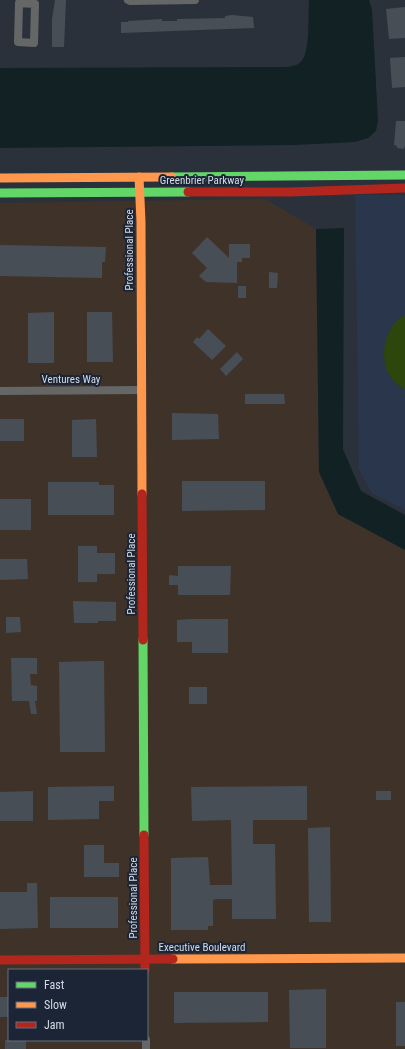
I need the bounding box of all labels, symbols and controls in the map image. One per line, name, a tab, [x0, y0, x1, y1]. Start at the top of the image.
street label: Greenbrier Parkway	[160, 174, 245, 187]
street label: Professional Place	[123, 209, 136, 291]
street label: Ventures Way	[42, 373, 101, 386]
street label: Professional Place	[125, 533, 138, 615]
street label: Professional Place	[127, 857, 140, 939]
street label: Executive Boulevard	[159, 941, 245, 954]
legend	[8, 969, 148, 1041]
text: Fast	[44, 978, 65, 992]
text: Slow	[44, 998, 67, 1012]
text: Jam	[44, 1018, 65, 1032]

